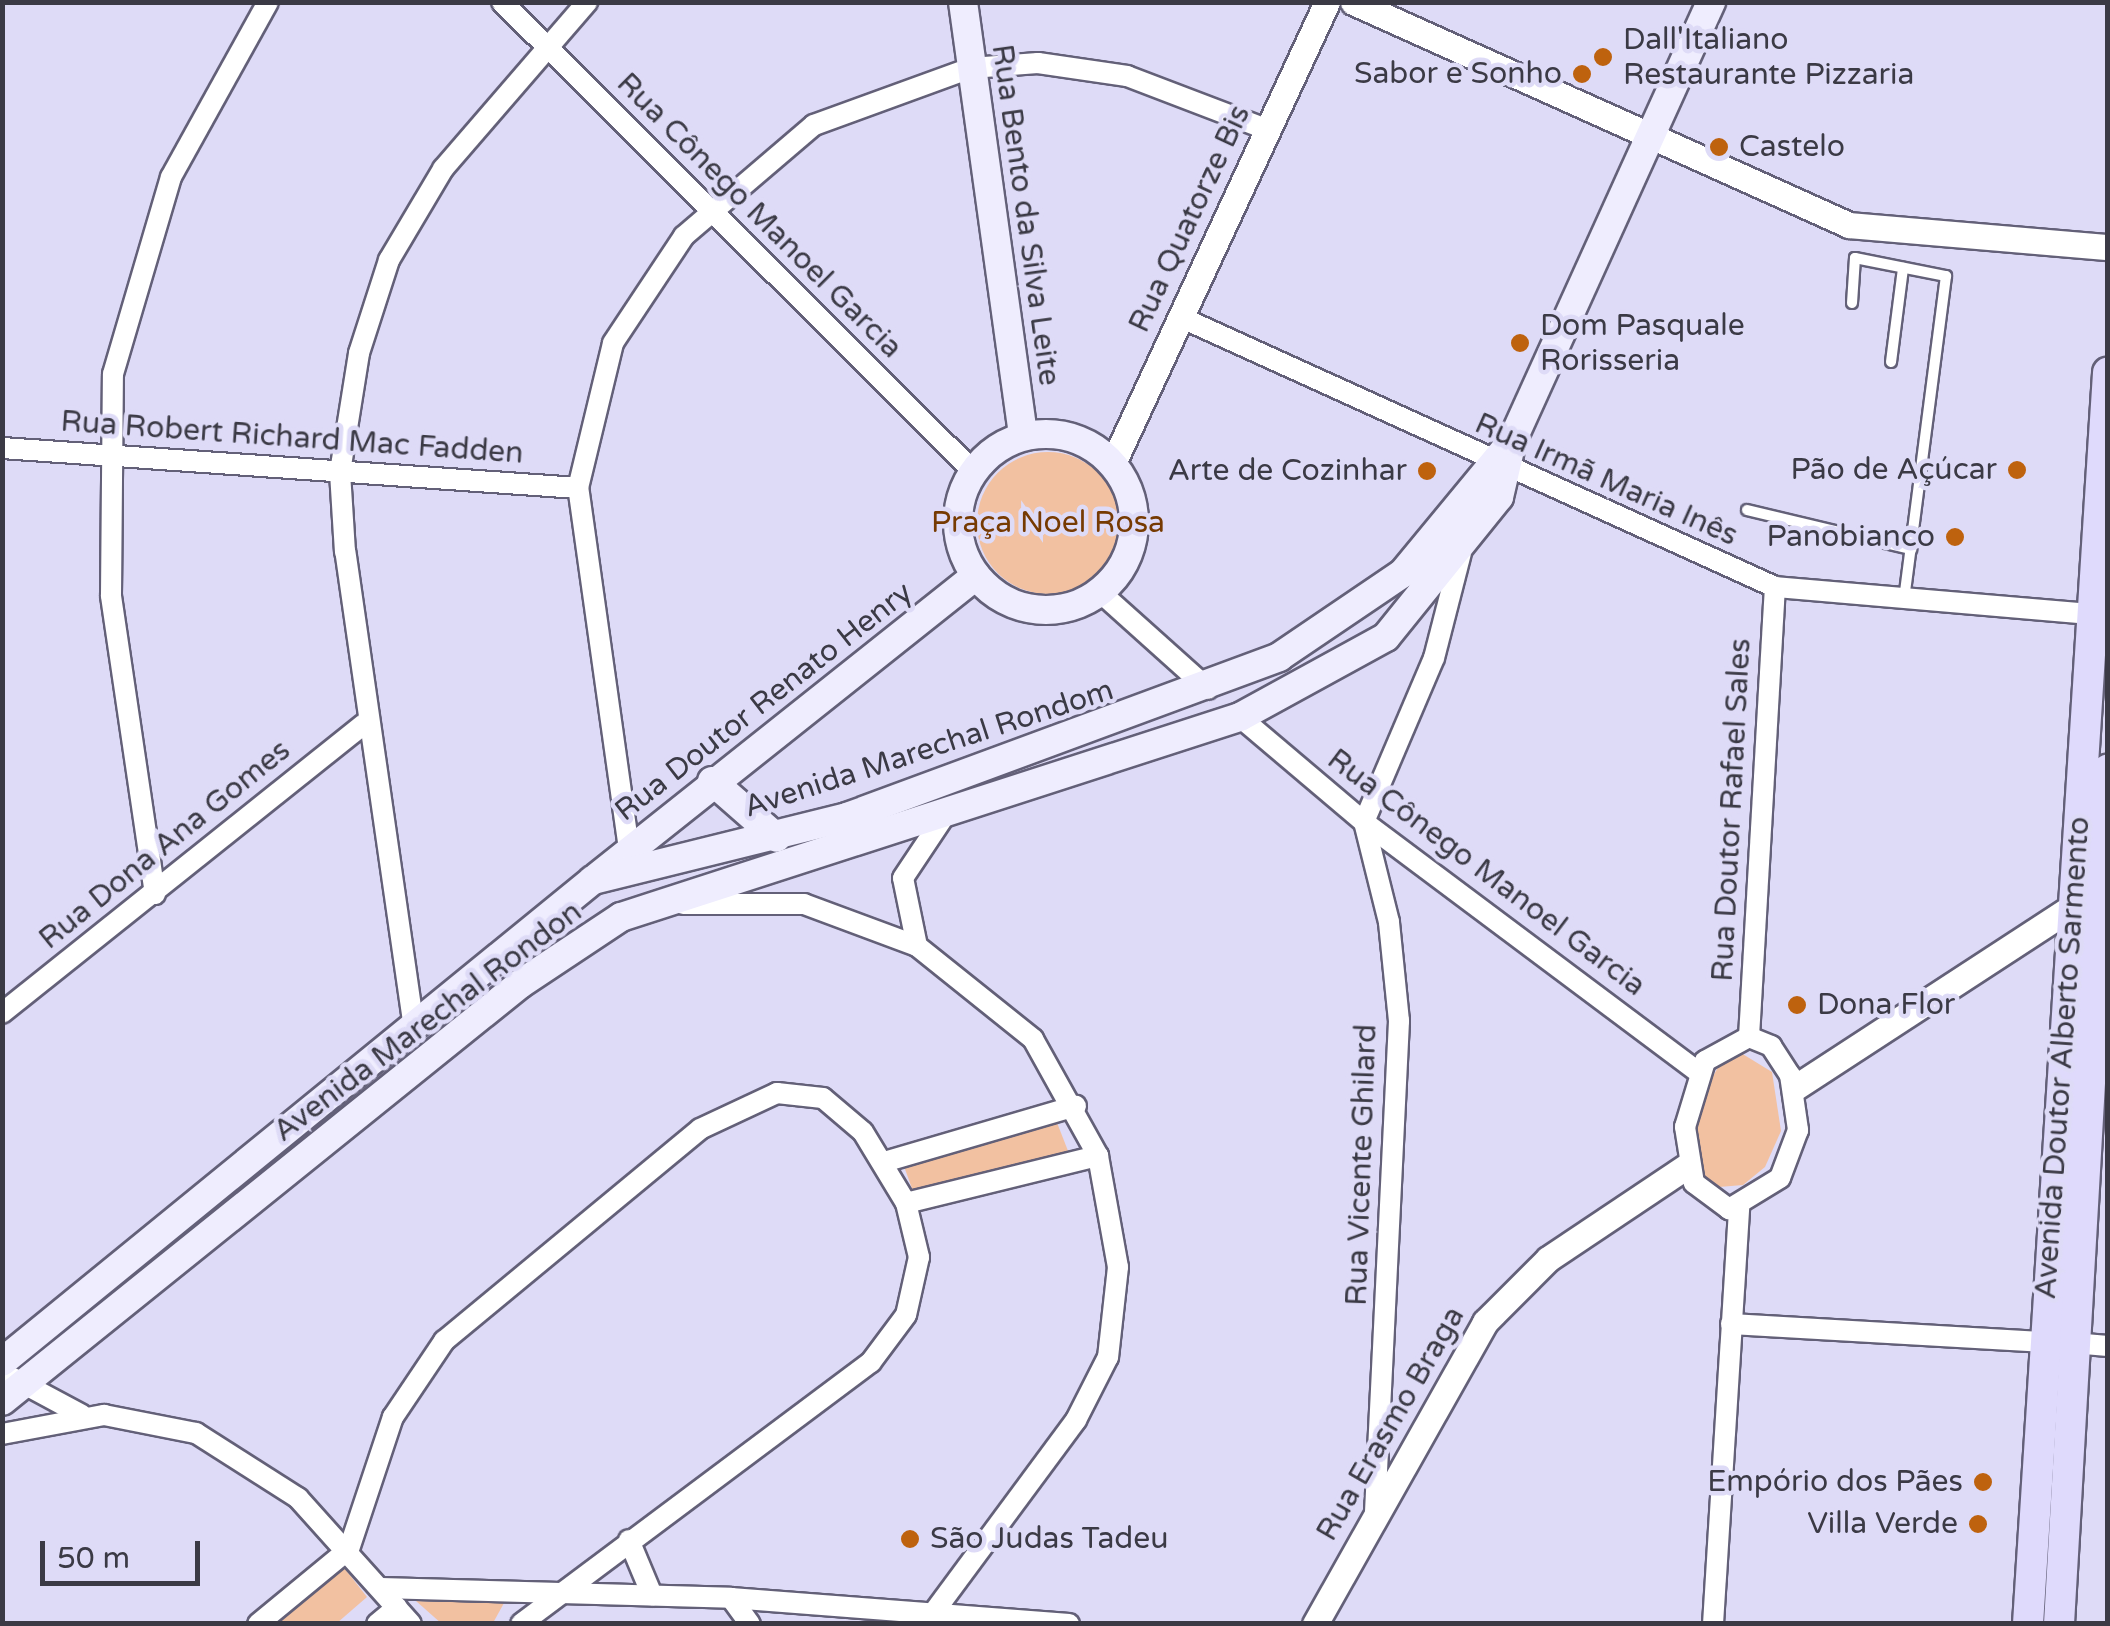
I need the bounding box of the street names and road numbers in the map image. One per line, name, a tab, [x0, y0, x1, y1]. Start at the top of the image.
street label: Rua Bento da Silva Leite	[983, 42, 1067, 388]
street label: Rua Cônego Manoel Garcia	[609, 66, 909, 366]
street label: Rua Quatorze Bis	[1122, 100, 1258, 338]
street label: Rua Robert Richard Mac Fadden	[59, 404, 525, 472]
street label: Rua Irmã Maria Inês	[1469, 406, 1743, 554]
street label: Rua Doutor Renato Henry	[608, 575, 920, 829]
street label: Rua Doutor Rafael Sales	[1705, 637, 1759, 983]
street label: Avenida Marechal Rondom	[740, 672, 1118, 826]
street label: Rua Dona Ana Gomes	[32, 733, 298, 957]
street label: Rua Cônego Manoel Garcia	[1320, 742, 1652, 1004]
street label: Avenida Doutor Alberto Sarmento	[2028, 816, 2098, 1300]
street label: Avenida Marechal Rondon	[267, 894, 589, 1150]
street label: Rua Vicente Ghilard	[1339, 1024, 1385, 1306]
street label: Rua Erasmo Braga	[1309, 1301, 1473, 1547]

